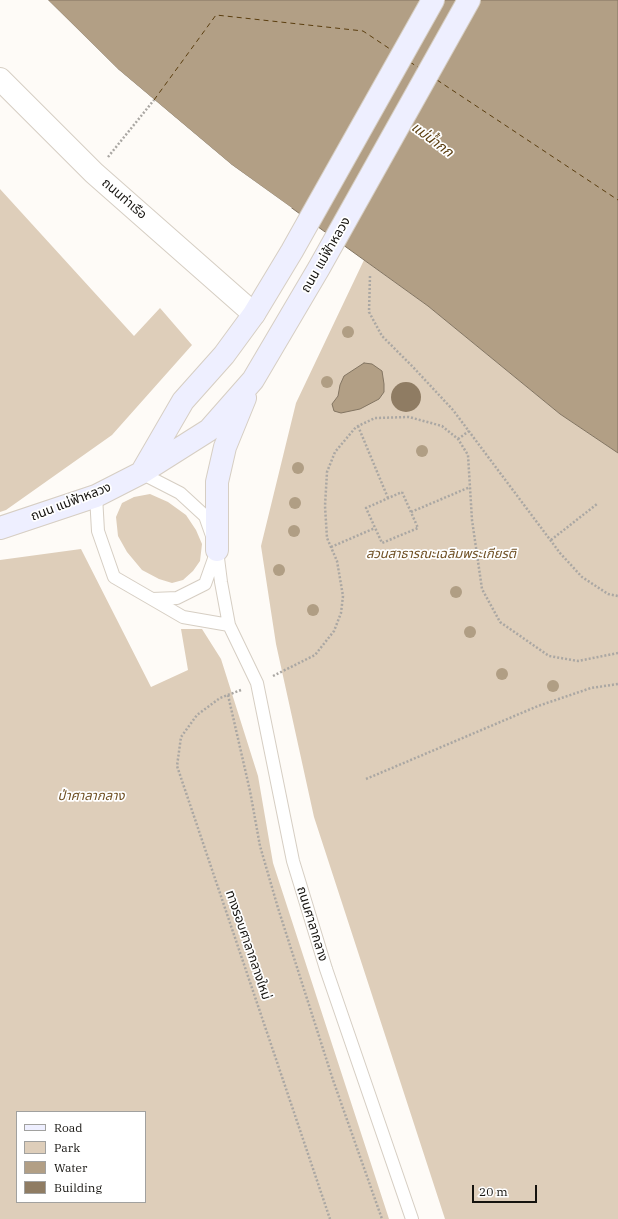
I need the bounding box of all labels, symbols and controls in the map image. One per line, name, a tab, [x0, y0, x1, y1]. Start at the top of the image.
water label: แม่น้ำกก	[408, 119, 456, 161]
street label: ถนนท่าเรือ	[98, 175, 150, 223]
street label: ถนน แม่ฟ้าหลวง	[298, 214, 354, 296]
street label: ถนน แม่ฟ้าหลวง	[29, 480, 113, 524]
park label: สวนสาธารณะเฉลิมพระเกียรติ	[366, 546, 516, 562]
park label: ป่าศาลากลาง	[58, 788, 124, 804]
street label: ถนนศาลากลาง	[293, 885, 331, 963]
street label: ทางรอบศาลากลางใหม่	[222, 888, 274, 1002]
legend	[16, 1111, 146, 1203]
text: Road	[54, 1120, 83, 1135]
text: Park	[54, 1140, 80, 1155]
text: Water	[54, 1160, 87, 1175]
scale bar	[474, 1177, 539, 1203]
text: Building	[54, 1180, 102, 1195]
text: 20 m	[479, 1184, 508, 1199]

